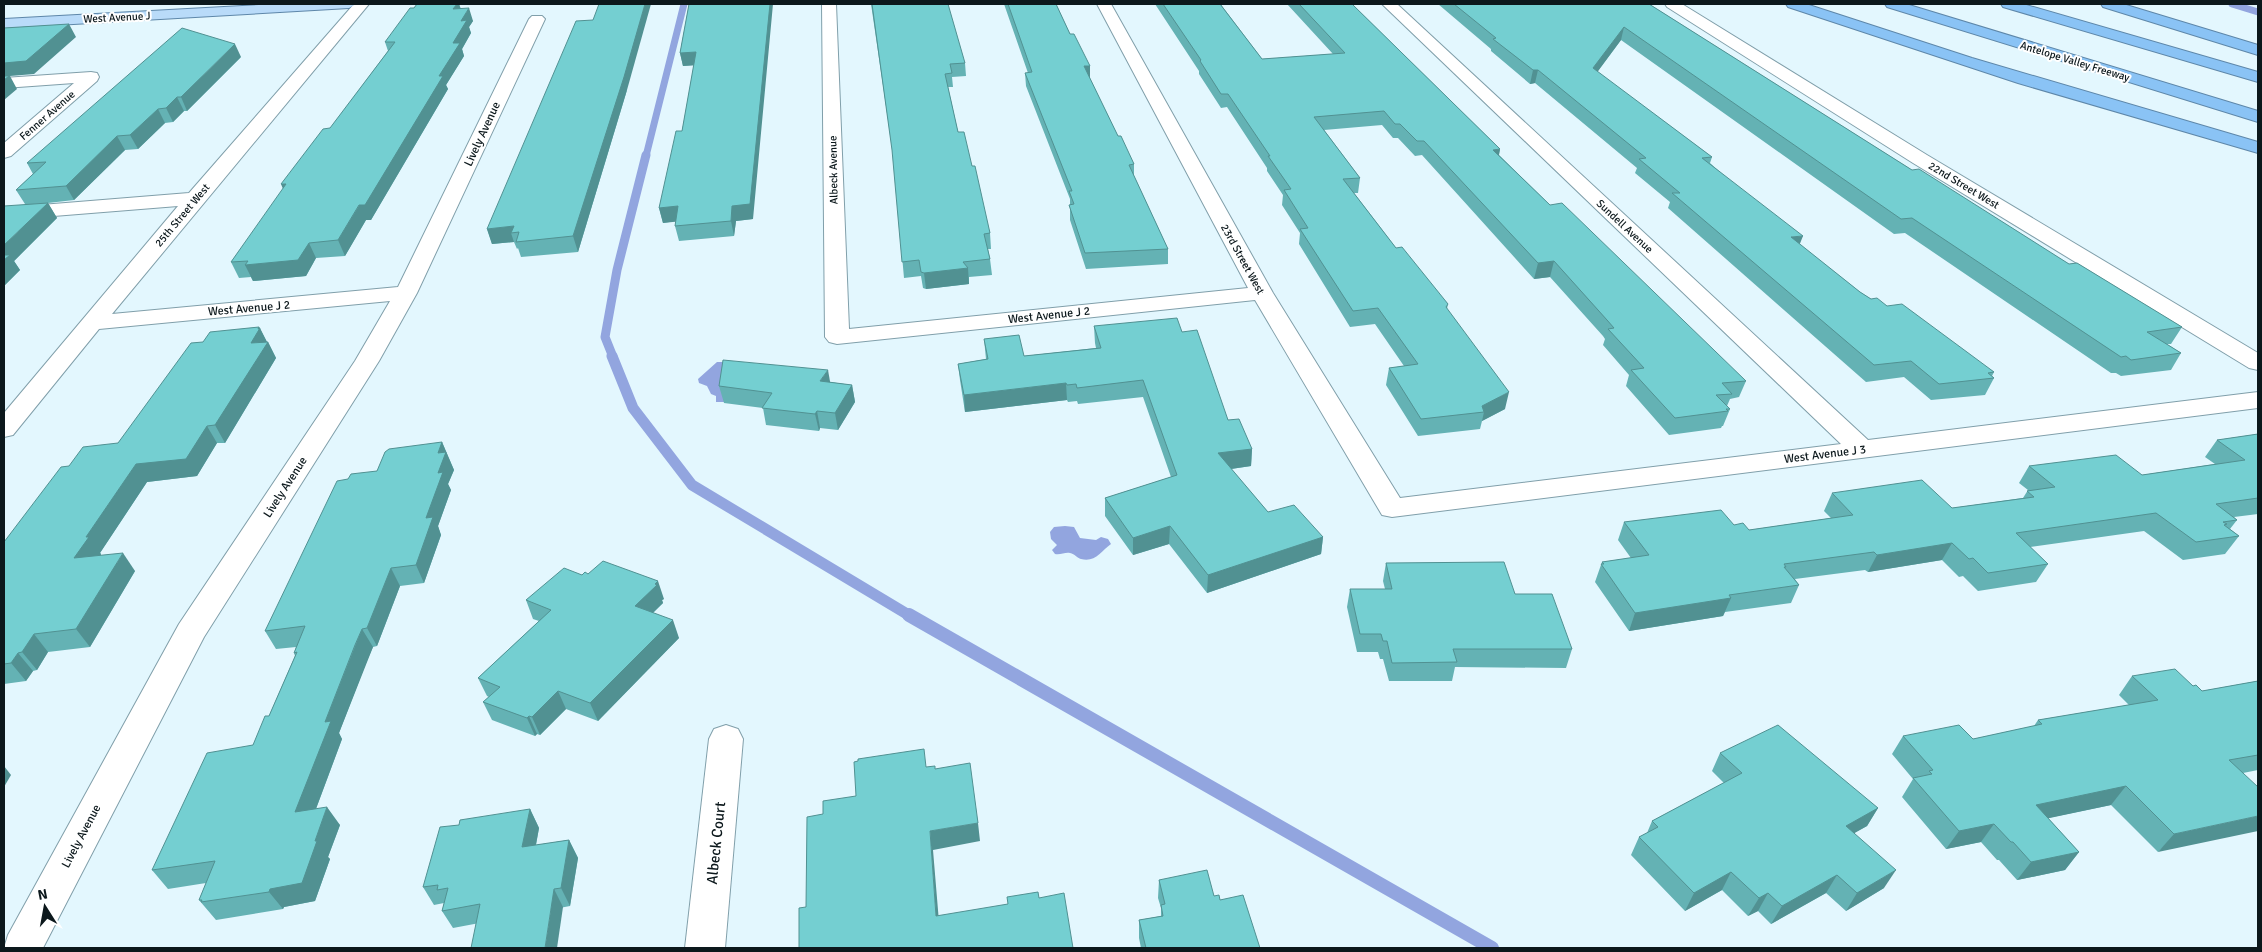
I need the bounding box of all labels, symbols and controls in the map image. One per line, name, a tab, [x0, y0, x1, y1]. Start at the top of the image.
street label: West Avenue J	[83, 9, 151, 26]
street label: Antelope Valley Freeway	[2019, 39, 2132, 85]
street label: Fenner Avenue	[17, 88, 78, 143]
street label: Lively Avenue	[461, 99, 504, 169]
street label: Albeck Avenue	[826, 136, 841, 204]
street label: 22nd Street West	[1926, 159, 2002, 212]
street label: 25th Street West	[152, 181, 213, 249]
street label: Sundell Avenue	[1594, 197, 1656, 256]
street label: 23rd Street West	[1218, 222, 1267, 297]
street label: West Avenue J 2	[207, 297, 291, 320]
street label: West Avenue J 2	[1007, 304, 1091, 327]
street label: West Avenue J 3	[1783, 442, 1867, 467]
street label: Lively Avenue	[260, 454, 311, 521]
street label: Albeck Court	[703, 801, 729, 885]
street label: Lively Avenue	[58, 802, 104, 871]
north arrow	[20, 882, 70, 932]
text: N	[36, 885, 49, 904]

